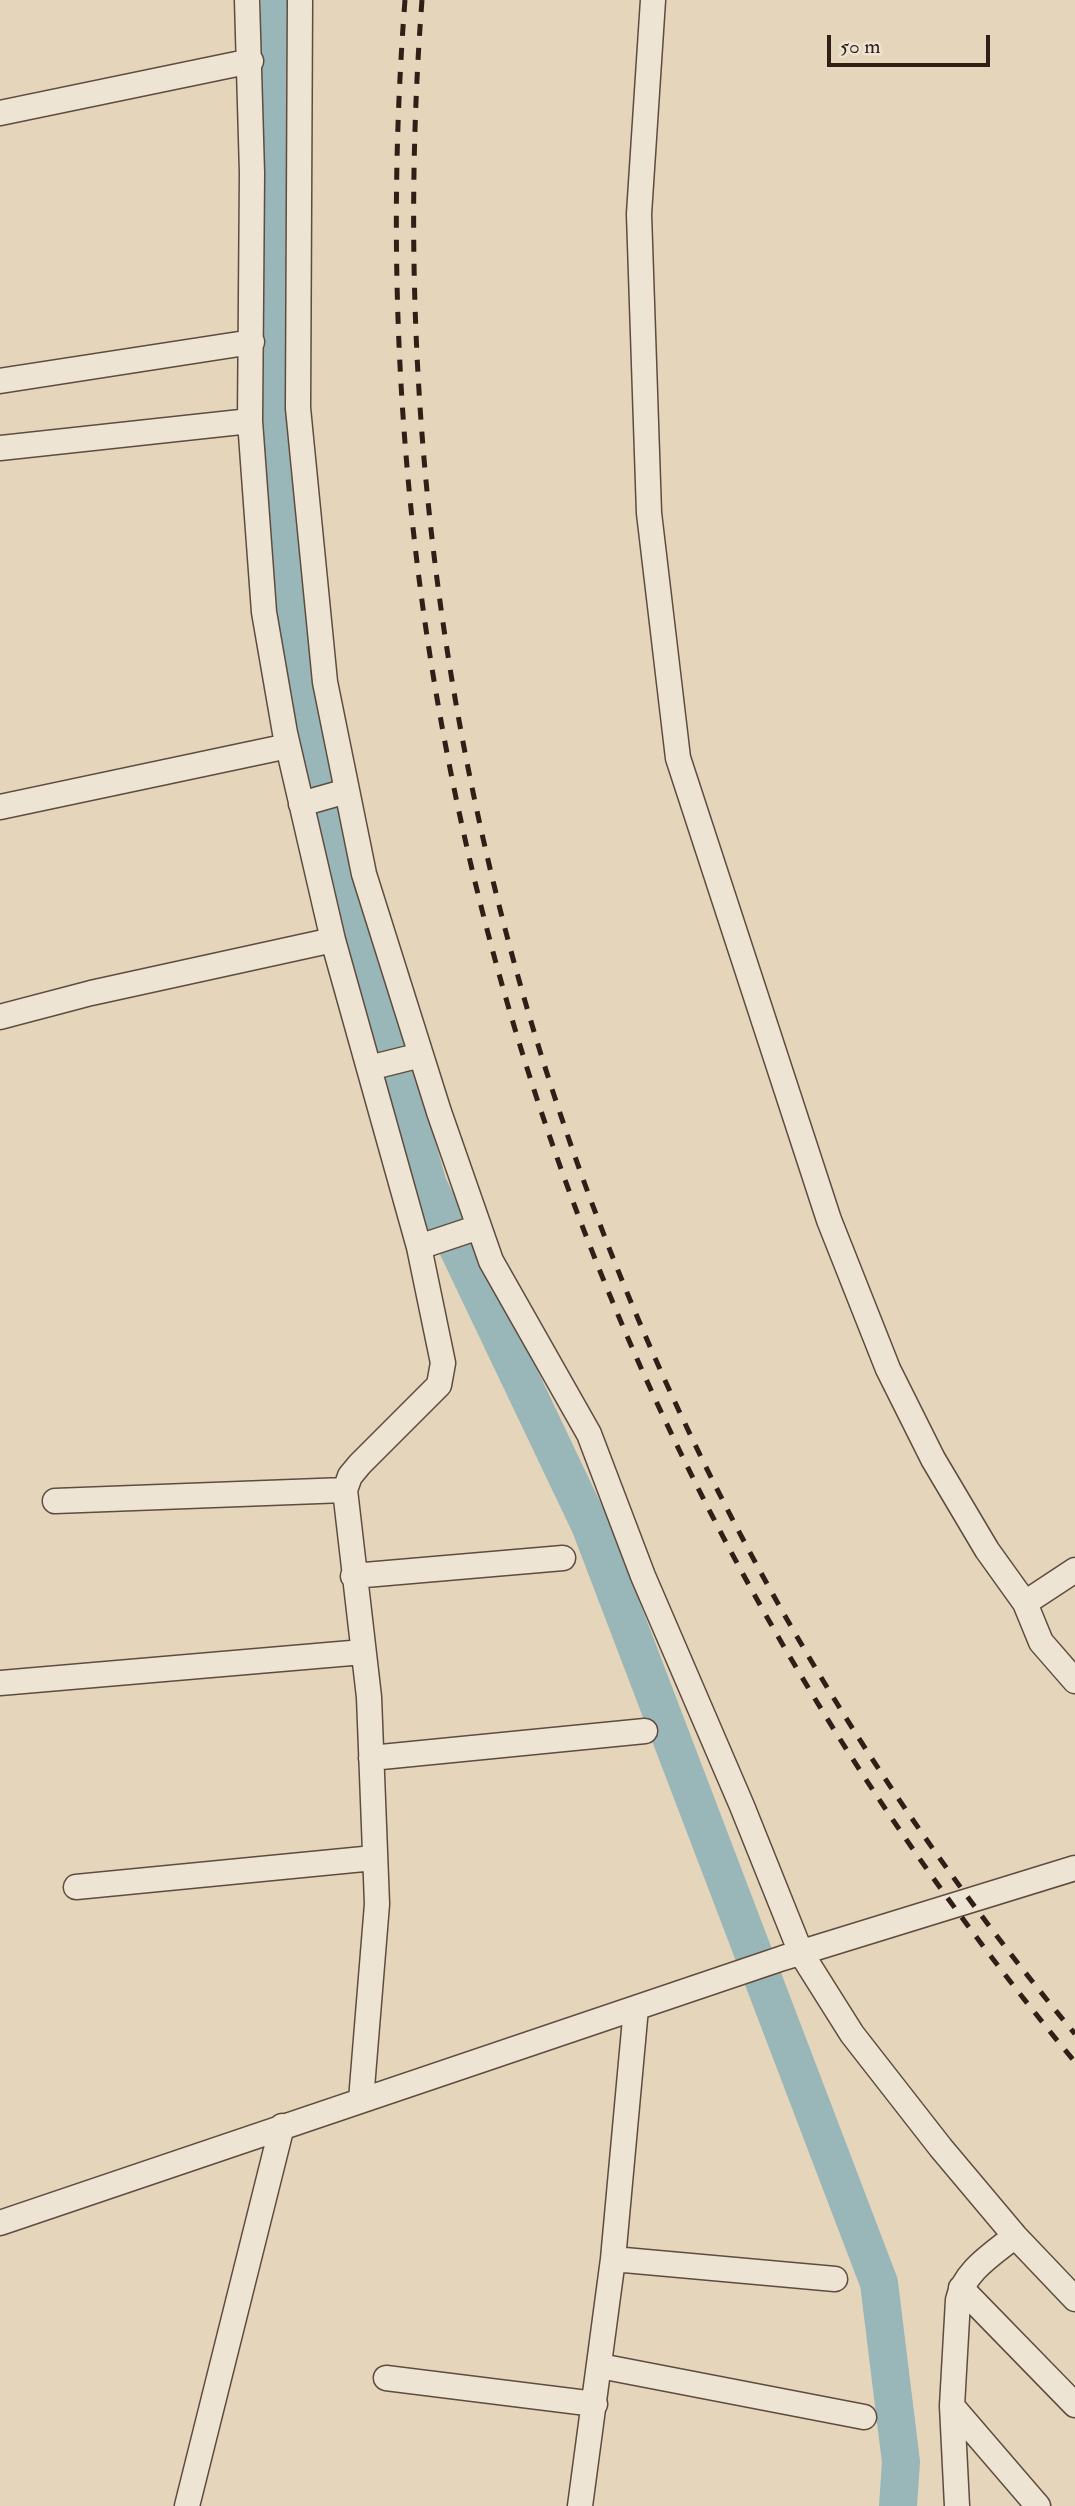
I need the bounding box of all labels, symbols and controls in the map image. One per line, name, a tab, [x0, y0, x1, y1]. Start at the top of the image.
scale bar	[830, 21, 993, 65]
text: 50 m	[840, 33, 881, 60]

